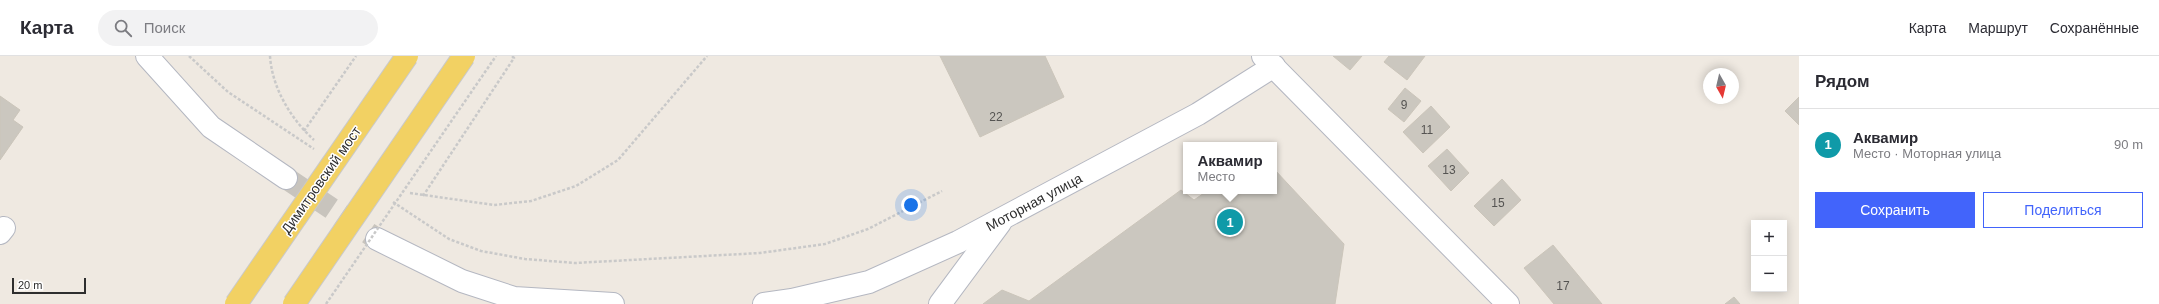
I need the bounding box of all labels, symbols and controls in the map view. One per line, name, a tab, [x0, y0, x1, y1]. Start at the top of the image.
search box	[98, 10, 378, 46]
text: Карта	[20, 17, 74, 38]
icon: search	[112, 17, 134, 39]
text: Поиск	[144, 19, 185, 36]
text: Карта	[1909, 20, 1946, 36]
text: Маршрут	[1968, 20, 2028, 36]
text: Сохранённые	[2050, 20, 2139, 36]
north arrow	[1703, 68, 1739, 104]
text: Рядом	[1815, 72, 1870, 91]
house number: 9	[1401, 98, 1408, 112]
house number: 22	[989, 110, 1003, 124]
street label: Димитровский мост	[278, 123, 364, 237]
house number: 11	[1421, 123, 1434, 137]
text: Аквамир	[1853, 129, 1918, 146]
text: 1	[1824, 137, 1832, 152]
text: 90 m	[2114, 137, 2143, 152]
popup	[1183, 142, 1277, 194]
text: Место · Моторная улица	[1853, 146, 2001, 161]
text: Аквамир	[1197, 152, 1263, 169]
house number: 13	[1442, 163, 1456, 177]
text: Место	[1197, 169, 1235, 184]
street label: Моторная улица	[983, 170, 1085, 234]
button: Сохранить	[1815, 192, 1975, 228]
button: Поделиться	[1983, 192, 2143, 228]
your location	[901, 195, 921, 215]
house number: 15	[1491, 196, 1505, 210]
pin: 1	[1217, 207, 1243, 237]
map controls	[1751, 220, 1787, 292]
button: +	[1751, 220, 1787, 256]
button: −	[1751, 256, 1787, 292]
scale bar	[12, 276, 86, 295]
text: 20 m	[18, 279, 42, 291]
house number: 17	[1556, 279, 1570, 293]

